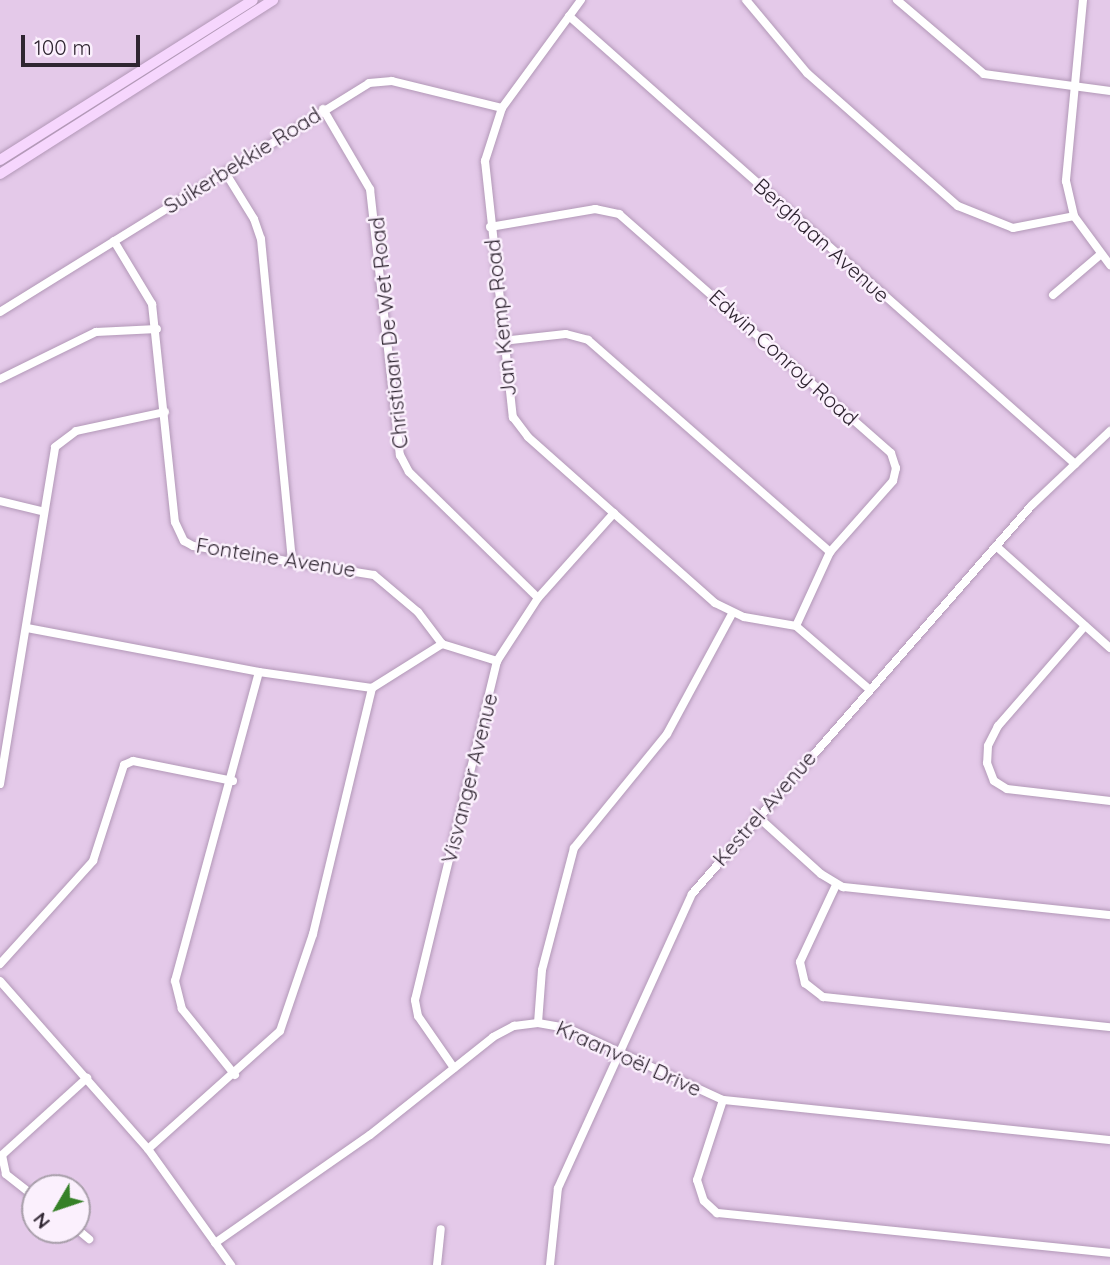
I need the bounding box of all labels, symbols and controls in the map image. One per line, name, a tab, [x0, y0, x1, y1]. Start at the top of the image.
scale bar	[24, 21, 144, 65]
text: 100 m	[34, 34, 92, 60]
street label: Suikerbekkie Road	[159, 102, 325, 218]
street label: Berghaan Avenue	[749, 173, 895, 307]
street label: Christiaan De Wet Road	[363, 216, 413, 450]
street label: Jan Kemp Road	[479, 238, 521, 398]
street label: Edwin Conroy Road	[704, 284, 864, 430]
street label: Fonteine Avenue	[194, 532, 358, 582]
street label: Visvanger Avenue	[436, 690, 502, 866]
street label: Kestrel Avenue	[707, 745, 821, 871]
street label: Kraanvoël Drive	[553, 1015, 705, 1101]
north arrow	[21, 1174, 91, 1244]
text: N	[28, 1208, 55, 1234]

